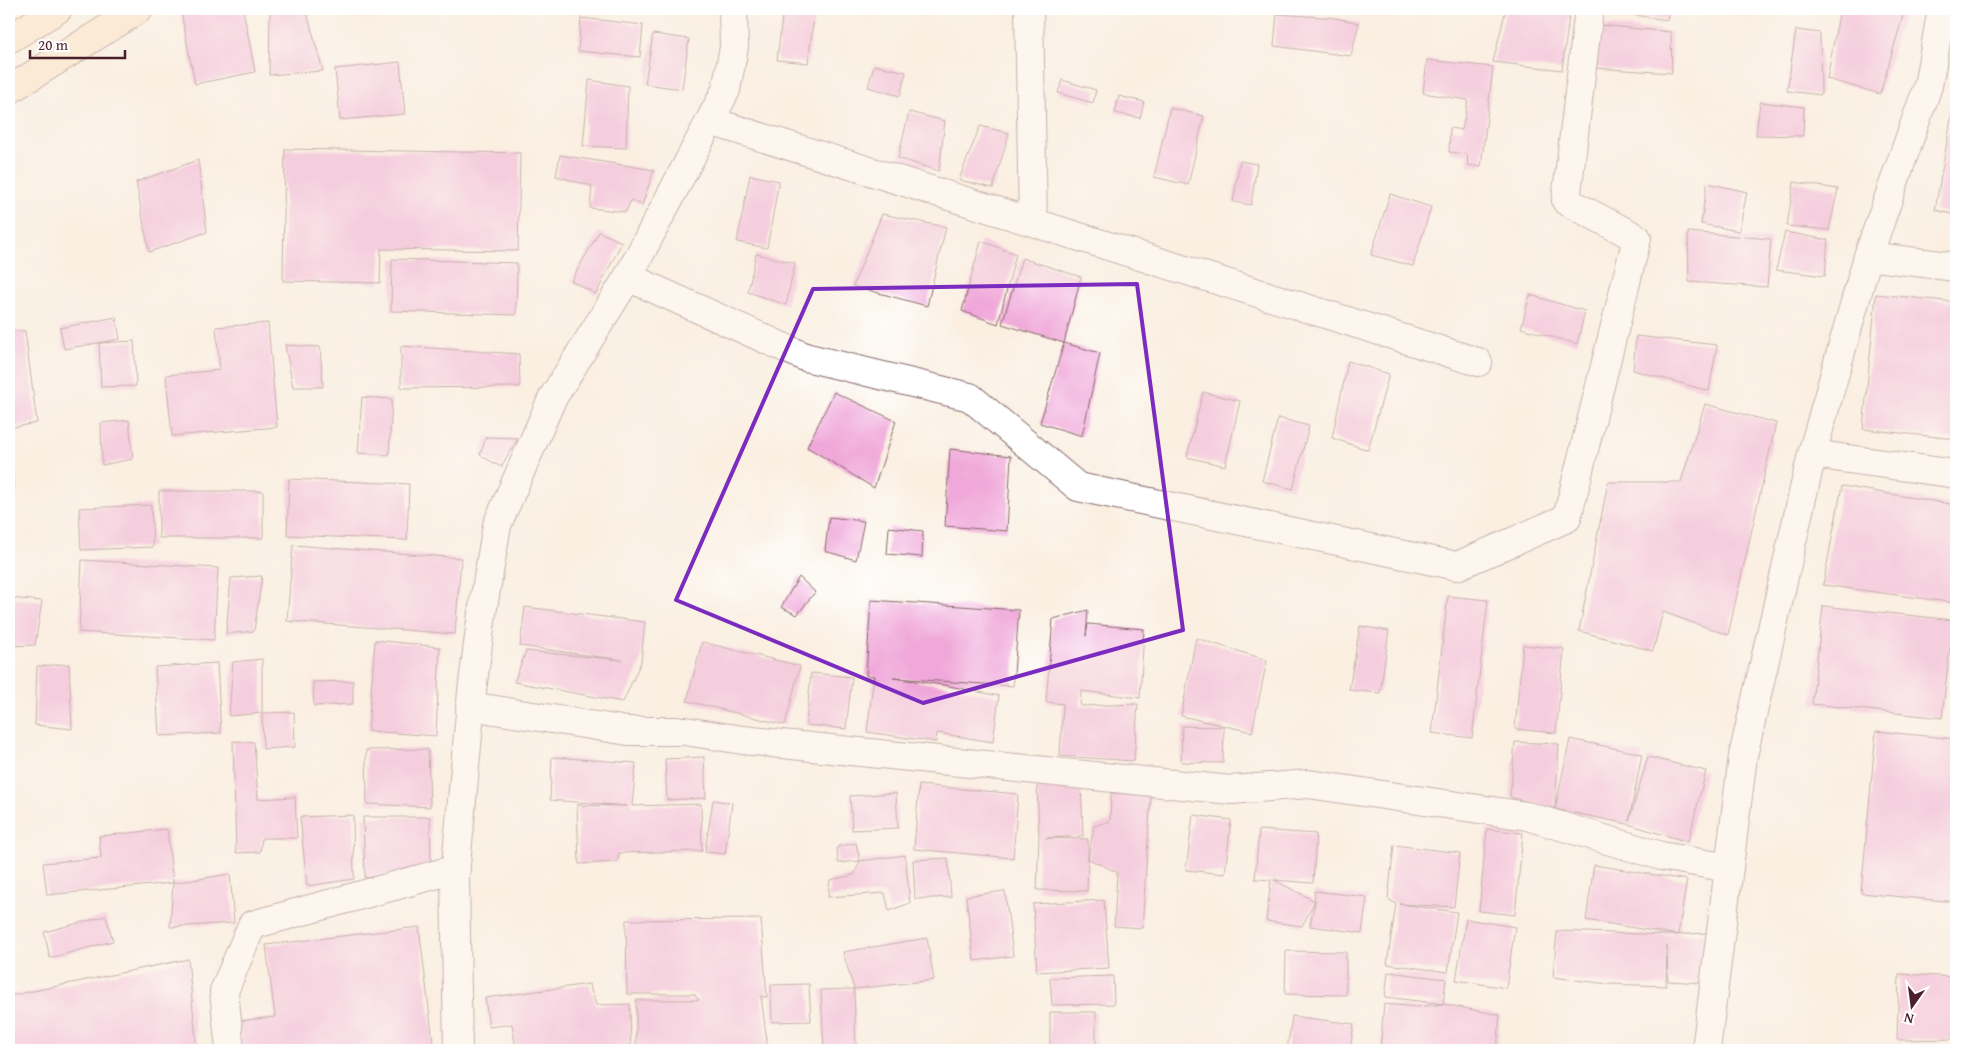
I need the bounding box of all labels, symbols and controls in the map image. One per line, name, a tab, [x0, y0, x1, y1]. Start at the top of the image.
scale bar	[30, 28, 125, 60]
text: 20 m	[38, 34, 69, 55]
north arrow	[1888, 982, 1938, 1032]
text: N	[1901, 1008, 1916, 1029]

